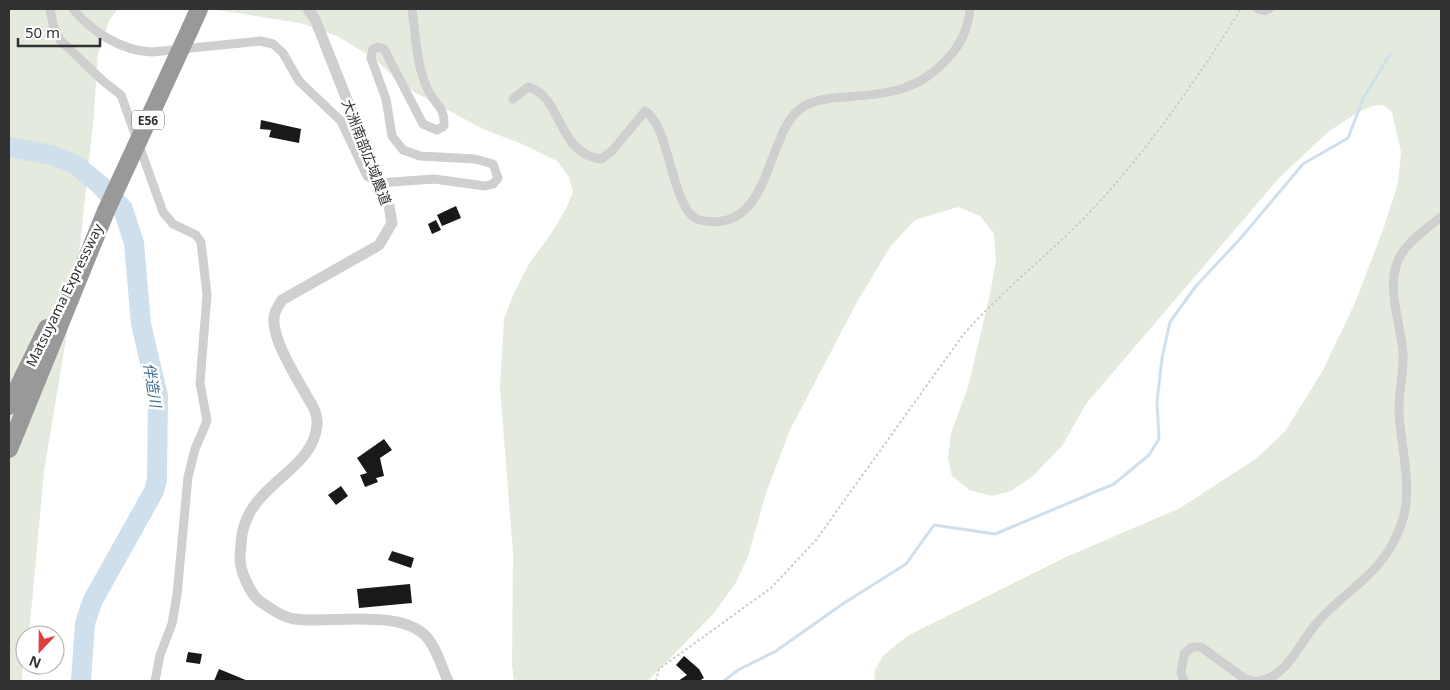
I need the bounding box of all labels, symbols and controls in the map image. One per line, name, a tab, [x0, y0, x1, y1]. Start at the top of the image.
scale bar	[18, 15, 100, 47]
text: 50 m	[25, 22, 60, 42]
street label: 大洲南部広域農道	[338, 96, 396, 208]
road number: E56	[132, 110, 164, 130]
street label: Matsuyama Expressway	[21, 219, 107, 370]
water label: 伴造川	[140, 361, 167, 411]
north arrow	[15, 625, 65, 675]
text: N	[26, 652, 44, 673]

